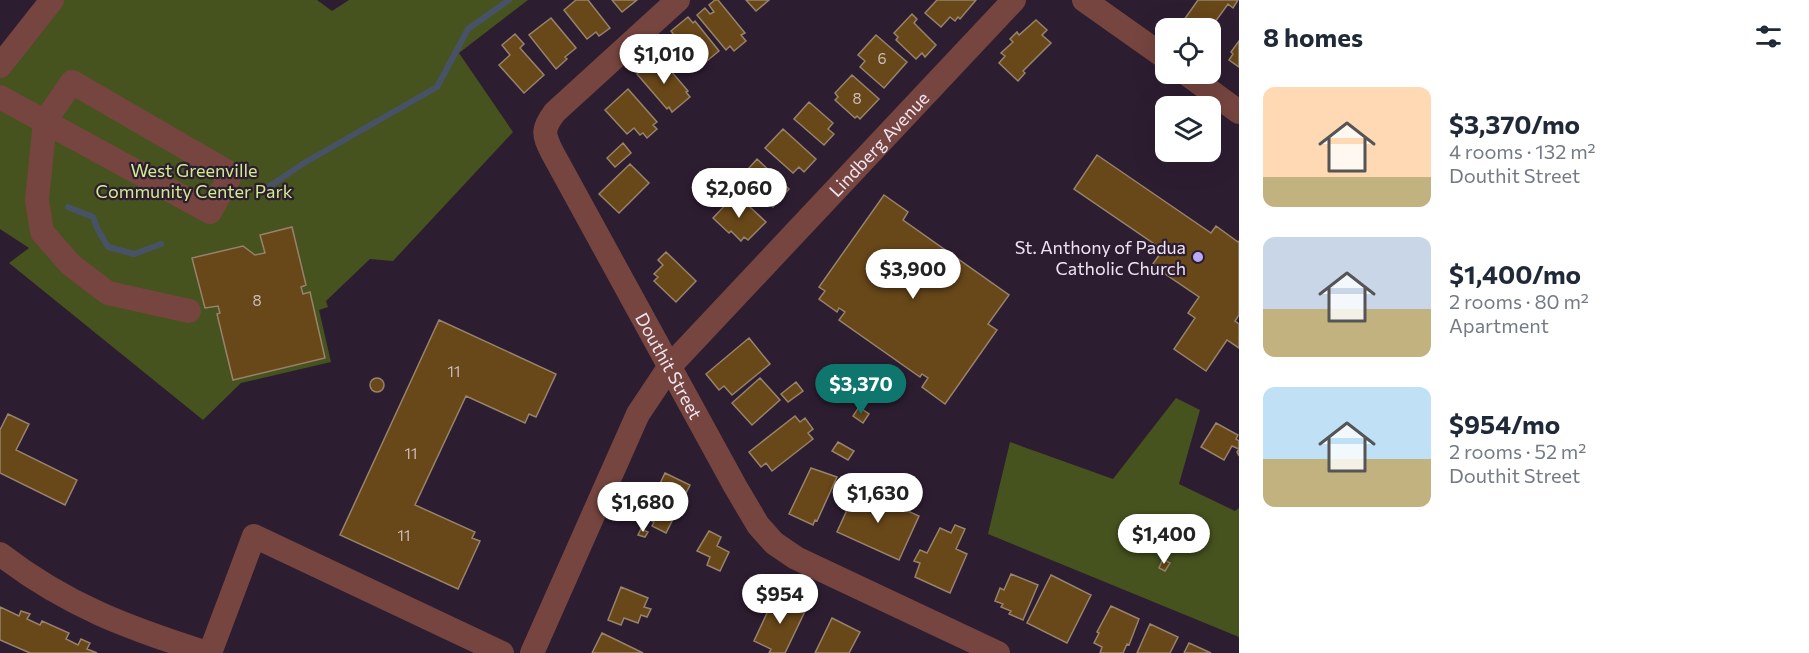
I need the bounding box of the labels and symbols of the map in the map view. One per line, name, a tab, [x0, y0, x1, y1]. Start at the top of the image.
pin: $1,010	[615, 34, 713, 85]
house number: 6	[877, 49, 887, 67]
street label: Lindberg Avenue	[824, 87, 933, 201]
house number: 8	[852, 89, 862, 107]
park label: West Greenville Community Center Park	[96, 159, 293, 202]
pin: $2,060	[690, 168, 788, 219]
place label: St. Anthony of Padua Catholic Church	[1015, 236, 1186, 279]
pin: $3,900	[864, 249, 962, 300]
marker: St. Anthony of Padua Catholic Church	[1191, 250, 1205, 264]
house number: 8	[252, 291, 262, 309]
street label: Douthit Street	[631, 309, 707, 423]
house number: 11	[448, 362, 460, 380]
pin: $3,370	[812, 364, 910, 415]
house number: 11	[405, 444, 417, 462]
pin: $1,630	[829, 473, 927, 524]
pin: $1,680	[594, 482, 692, 533]
pin: $1,400	[1115, 514, 1213, 565]
house number: 11	[398, 526, 410, 544]
pin: $954	[744, 574, 816, 625]

